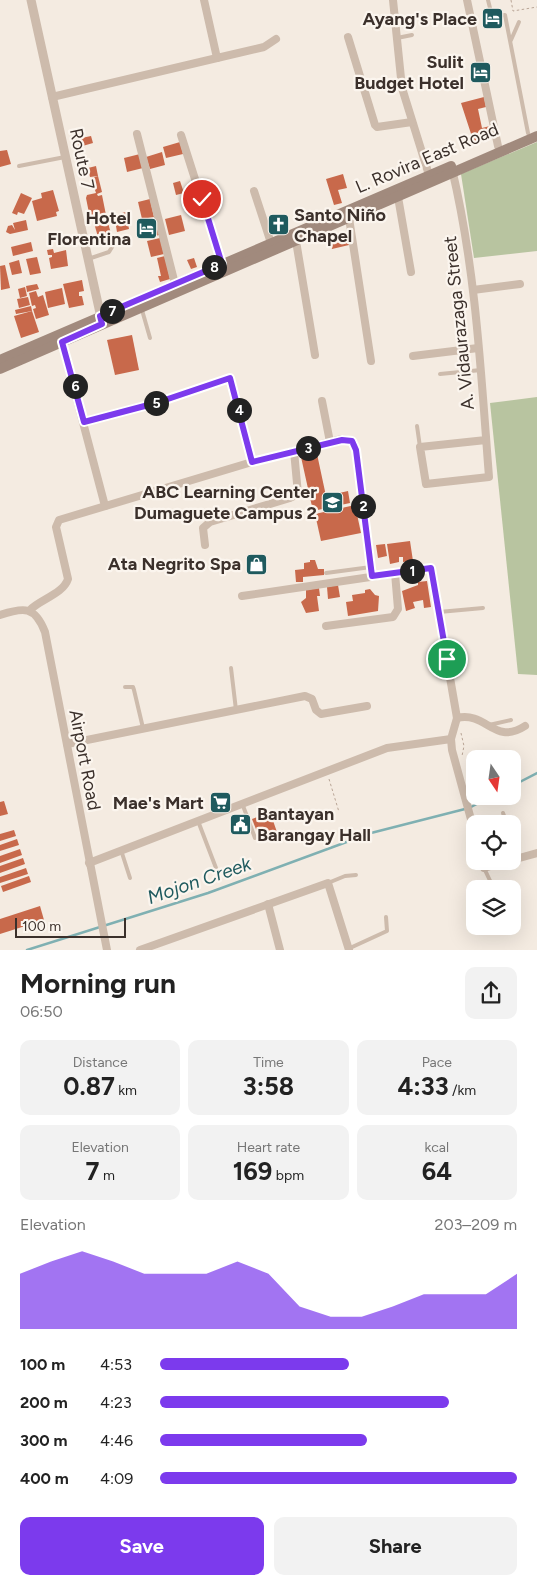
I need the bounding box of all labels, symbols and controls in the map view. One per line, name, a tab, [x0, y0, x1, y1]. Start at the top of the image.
hotel icon: Ayang's Place	[481, 7, 505, 31]
place label: Ayang's Place	[362, 8, 477, 30]
place label: Sulit Budget Hotel	[354, 51, 464, 94]
hotel icon: Sulit Budget Hotel	[468, 60, 492, 84]
street label: L. Rovira East Road	[352, 118, 502, 198]
street label: Route 7	[65, 126, 99, 192]
pin	[181, 178, 223, 220]
icon: check	[188, 185, 216, 213]
place label: Santo Niño Chapel	[294, 204, 386, 247]
place label: Hotel Florentina	[47, 207, 131, 250]
church icon: Santo Niño Chapel	[266, 213, 290, 237]
hotel icon: Hotel Florentina	[135, 216, 159, 240]
street label: A. Vidaurazaga Street	[439, 235, 479, 411]
pin: 8	[202, 254, 226, 280]
text: 8	[210, 259, 219, 276]
pin: 7	[100, 298, 124, 324]
text: 7	[109, 303, 116, 320]
pin: 6	[62, 374, 88, 398]
text: 6	[71, 378, 80, 395]
pin: 5	[144, 390, 168, 416]
text: 5	[152, 395, 161, 412]
pin: 4	[226, 398, 252, 422]
text: 4	[235, 402, 244, 419]
pin: 3	[296, 436, 320, 460]
text: 3	[305, 440, 312, 457]
place label: ABC Learning Center Dumaguete Campus 2	[134, 481, 317, 524]
school or university icon: ABC Learning Center Dumaguete Campus 2	[321, 490, 345, 514]
pin: 2	[350, 494, 376, 518]
text: 2	[359, 498, 368, 515]
shop icon: Ata Negrito Spa	[245, 552, 269, 576]
place label: Ata Negrito Spa	[108, 553, 241, 575]
pin: 1	[400, 558, 424, 584]
text: 1	[410, 563, 415, 580]
pin	[426, 638, 468, 680]
icon: arrive	[433, 645, 461, 673]
street label: Airport Road	[64, 708, 106, 812]
north arrow	[466, 750, 521, 805]
map controls	[466, 750, 521, 935]
supermarket icon: Mae's Mart	[208, 791, 232, 815]
place label: Mae's Mart	[113, 792, 204, 814]
place label: Bantayan Barangay Hall	[257, 803, 371, 846]
public building icon: Bantayan Barangay Hall	[229, 812, 253, 836]
button: locate	[466, 815, 521, 870]
water label: Mojon Creek	[144, 852, 255, 909]
button: layers	[466, 880, 521, 935]
scale bar	[15, 915, 126, 938]
text: 100 m	[22, 918, 61, 935]
text: Morning run	[20, 966, 176, 1000]
button: share	[465, 967, 517, 1019]
text: 06:50	[20, 1002, 63, 1021]
text: Distance	[73, 1054, 128, 1071]
text: Time	[253, 1054, 284, 1071]
text: Pace	[422, 1054, 452, 1071]
text: 0.87	[63, 1071, 115, 1101]
text: 3:58	[243, 1071, 294, 1101]
text: 4:33	[397, 1071, 449, 1101]
text: km	[115, 1082, 137, 1099]
text: /km	[449, 1082, 476, 1099]
text: Elevation	[71, 1139, 129, 1156]
text: Heart rate	[237, 1139, 300, 1156]
text: kcal	[425, 1139, 449, 1156]
text: 7	[86, 1156, 99, 1186]
text: 169	[233, 1156, 272, 1186]
text: 64	[422, 1156, 452, 1186]
text: m	[99, 1167, 115, 1184]
text: bpm	[272, 1167, 304, 1184]
text: Elevation	[20, 1215, 86, 1234]
text: 203–209 m	[434, 1215, 517, 1234]
text: 100 m	[20, 1355, 65, 1374]
text: 4:53	[100, 1355, 132, 1374]
text: 200 m	[20, 1393, 68, 1412]
text: 4:23	[100, 1393, 132, 1412]
text: 300 m	[20, 1431, 67, 1450]
text: 4:46	[100, 1431, 133, 1450]
text: 400 m	[20, 1469, 69, 1488]
text: 4:09	[100, 1469, 133, 1488]
button: Save	[20, 1517, 264, 1575]
button: Share	[274, 1517, 517, 1575]

